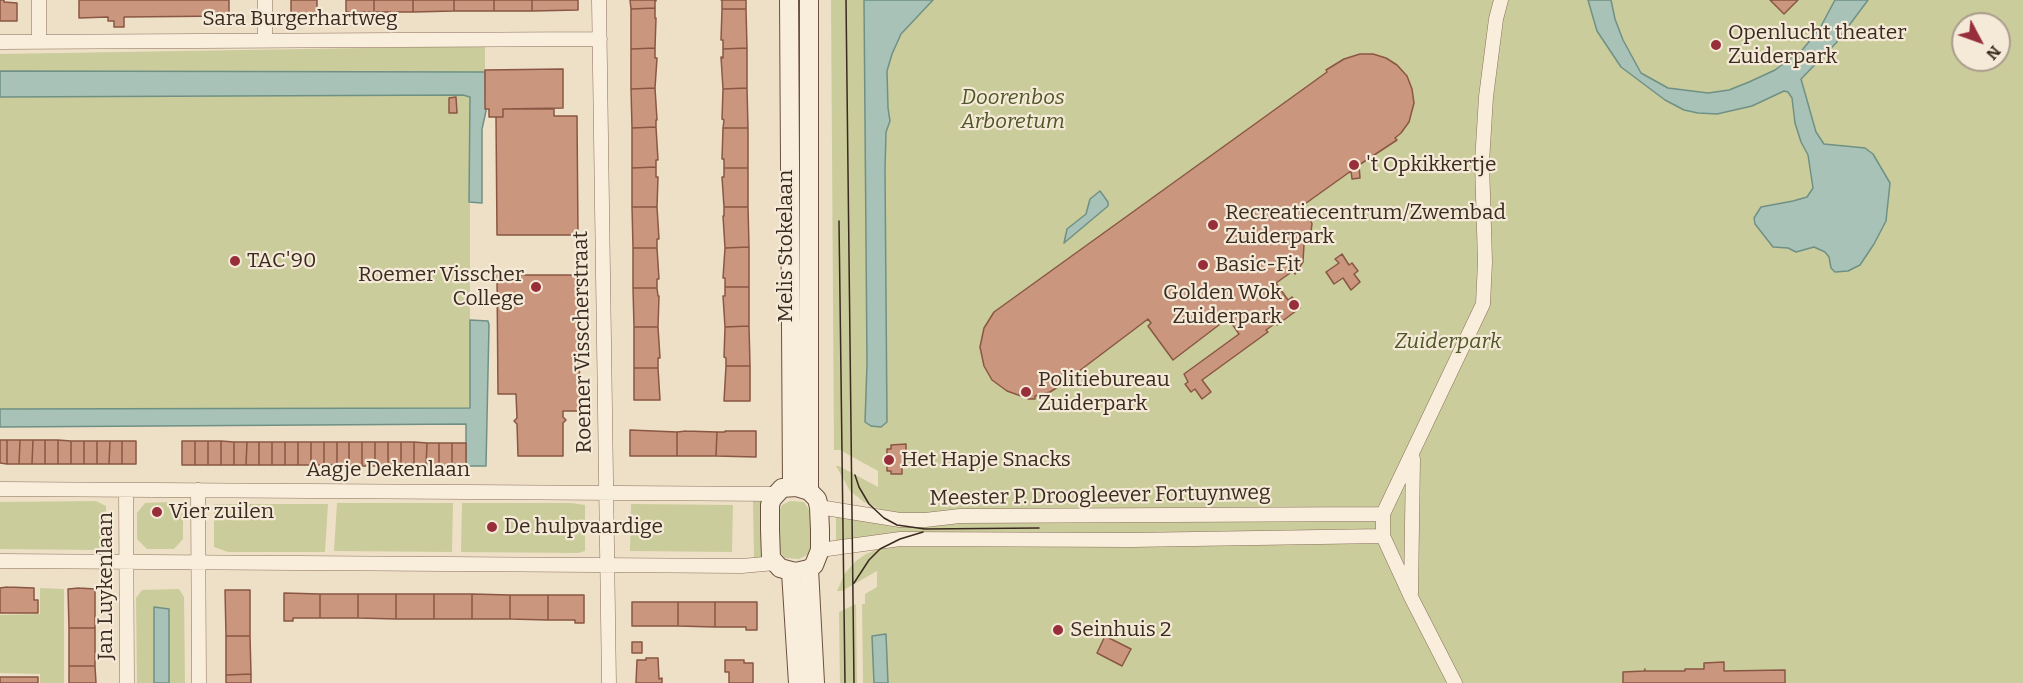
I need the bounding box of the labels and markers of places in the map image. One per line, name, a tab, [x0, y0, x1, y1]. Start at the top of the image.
place label: Openlucht theater Zuiderpark	[1728, 20, 1906, 70]
marker: Openlucht theater Zuiderpark	[1709, 38, 1723, 52]
place label: 't Opkikkertje	[1366, 152, 1496, 178]
marker: 't Opkikkertje	[1347, 158, 1361, 172]
place label: Recreatiecentrum/Zwembad Zuiderpark	[1225, 200, 1506, 250]
marker: Recreatiecentrum/Zwembad Zuiderpark	[1206, 218, 1220, 232]
place label: TAC'90	[247, 248, 316, 274]
place label: Basic-Fit	[1215, 252, 1301, 278]
marker: TAC'90	[228, 254, 242, 268]
marker: Basic-Fit	[1196, 258, 1210, 272]
place label: Roemer Visscher College	[358, 262, 524, 312]
marker: Roemer Visscher College	[529, 280, 543, 294]
place label: Golden Wok Zuiderpark	[1163, 280, 1282, 330]
marker: Golden Wok Zuiderpark	[1287, 298, 1301, 312]
place label: Politiebureau Zuiderpark	[1038, 367, 1170, 417]
marker: Politiebureau Zuiderpark	[1019, 385, 1033, 399]
place label: Het Hapje Snacks	[901, 447, 1071, 473]
marker: Het Hapje Snacks	[882, 453, 896, 467]
place label: Vier zuilen	[169, 499, 274, 525]
marker: Vier zuilen	[150, 505, 164, 519]
place label: De hulpvaardige	[504, 514, 663, 540]
marker: De hulpvaardige	[485, 520, 499, 534]
place label: Seinhuis 2	[1070, 617, 1171, 643]
marker: Seinhuis 2	[1051, 623, 1065, 637]

